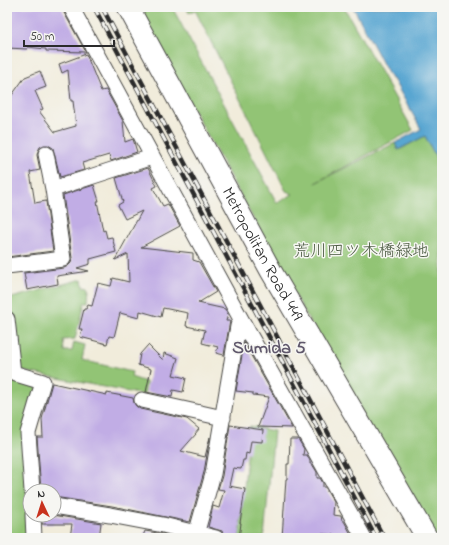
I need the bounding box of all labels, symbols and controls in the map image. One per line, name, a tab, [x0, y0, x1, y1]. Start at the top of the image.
scale bar	[24, 22, 114, 48]
text: 50 m	[30, 28, 54, 46]
street label: Metropolitan Road 449	[215, 183, 310, 325]
park label: 荒川四ツ木橋緑地	[293, 239, 429, 264]
district label: Sumida 5	[232, 336, 307, 362]
north arrow	[22, 483, 62, 523]
text: N	[37, 486, 46, 502]

